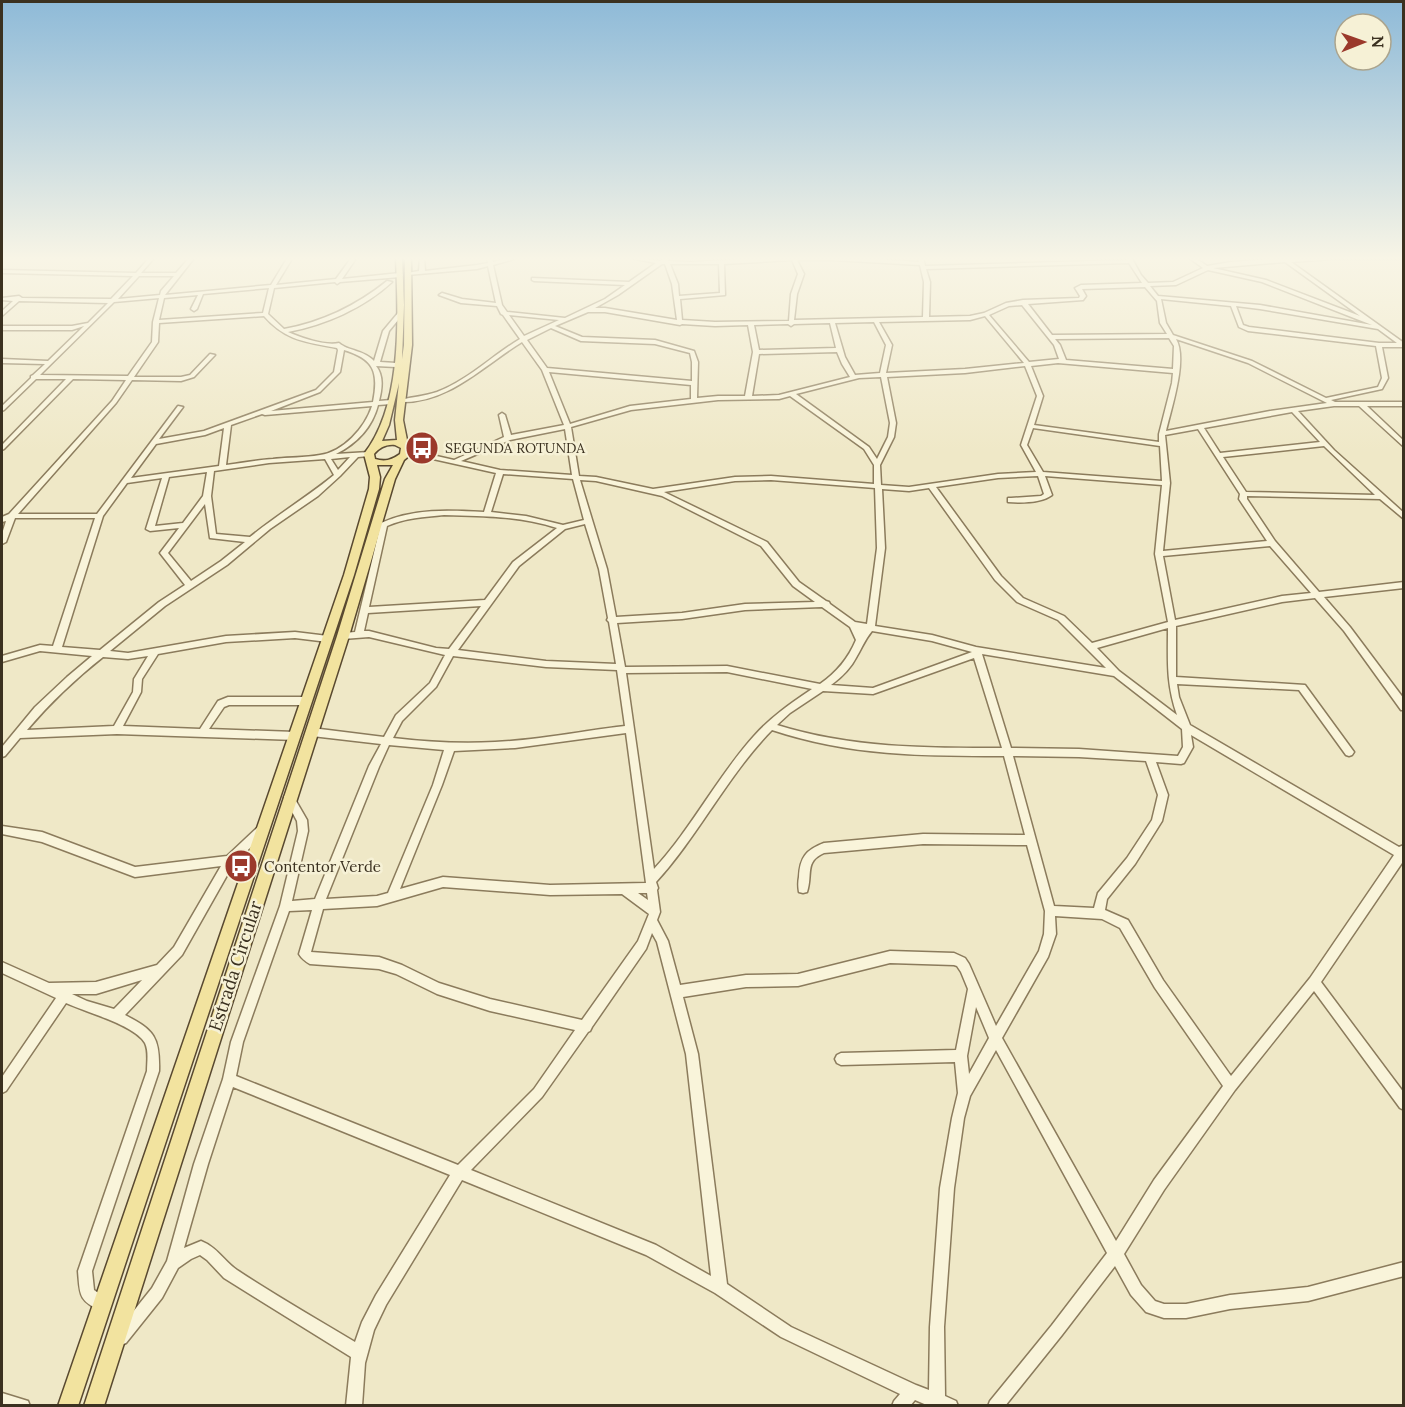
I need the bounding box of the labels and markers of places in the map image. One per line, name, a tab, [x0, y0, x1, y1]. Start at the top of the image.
bus stop icon: SEGUNDA ROTUNDA	[404, 430, 440, 466]
place label: SEGUNDA ROTUNDA	[445, 439, 585, 457]
bus stop icon: Contentor Verde	[223, 848, 259, 884]
place label: Contentor Verde	[264, 857, 381, 876]

